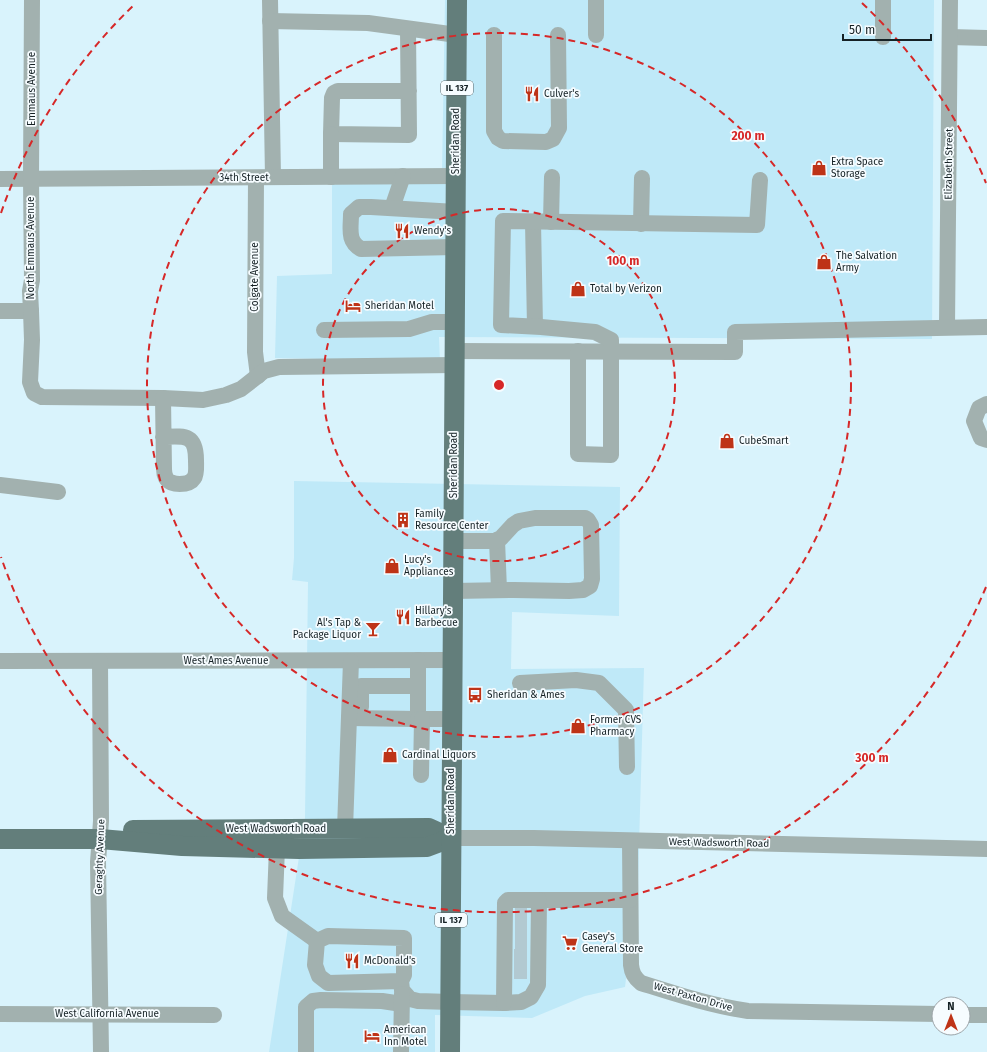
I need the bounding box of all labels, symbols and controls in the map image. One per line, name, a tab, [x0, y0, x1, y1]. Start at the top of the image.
scale bar	[843, 16, 931, 42]
text: 50 m	[849, 23, 875, 37]
street label: Emmaus Avenue	[26, 52, 38, 126]
road number: IL 137	[441, 81, 473, 95]
restaurant icon: Culver's	[523, 85, 541, 103]
place label: Culver's	[544, 88, 579, 100]
street label: Sheridan Road	[450, 108, 462, 174]
street label: Elizabeth Street	[942, 128, 956, 200]
text: 200 m	[731, 129, 765, 143]
place label: Extra Space Storage	[831, 156, 883, 180]
shop icon: Extra Space Storage	[810, 159, 828, 177]
street label: 34th Street	[219, 172, 269, 184]
street label: North Emmaus Avenue	[25, 197, 37, 299]
restaurant icon: Wendy's	[393, 222, 411, 240]
place label: Wendy's	[414, 225, 451, 237]
street label: Colgate Avenue	[249, 242, 261, 312]
place label: The Salvation Army	[836, 250, 897, 274]
shop icon: The Salvation Army	[815, 253, 833, 271]
text: 100 m	[607, 254, 639, 268]
shop icon: Total by Verizon	[569, 280, 587, 298]
place label: Total by Verizon	[590, 283, 662, 295]
hotel icon: Sheridan Motel	[344, 297, 362, 315]
place label: Sheridan Motel	[365, 300, 434, 312]
centre of rings	[492, 378, 506, 392]
street label: Sheridan Road	[448, 432, 460, 498]
shop icon: CubeSmart	[718, 432, 736, 450]
place label: CubeSmart	[739, 435, 789, 447]
place label: Family Resource Center	[415, 508, 489, 532]
building icon: Family Resource Center	[394, 511, 412, 529]
place label: Lucy's Appliances	[404, 554, 454, 578]
shop icon: Lucy's Appliances	[383, 557, 401, 575]
place label: Hillary's Barbecue	[415, 605, 458, 629]
restaurant icon: Hillary's Barbecue	[394, 608, 412, 626]
place label: Al's Tap & Package Liquor	[293, 617, 361, 641]
bar icon: Al's Tap & Package Liquor	[364, 620, 382, 638]
street label: West Ames Avenue	[184, 655, 268, 667]
bus stop icon: Sheridan & Ames	[466, 686, 484, 704]
place label: Sheridan & Ames	[487, 689, 565, 701]
place label: Former CVS Pharmacy	[590, 714, 642, 738]
shop icon: Former CVS Pharmacy	[569, 717, 587, 735]
shop icon: Cardinal Liquors	[381, 746, 399, 764]
place label: Cardinal Liquors	[402, 749, 476, 761]
text: 300 m	[854, 751, 889, 765]
street label: Sheridan Road	[445, 768, 457, 834]
street label: Geraghty Avenue	[93, 819, 107, 895]
street label: West Wadsworth Road	[226, 823, 326, 835]
street label: West Wadsworth Road	[669, 836, 769, 850]
road number: IL 137	[435, 913, 467, 927]
place label: Casey's General Store	[582, 931, 643, 955]
supermarket icon: Casey's General Store	[561, 934, 579, 952]
restaurant icon: McDonald's	[343, 952, 361, 970]
place label: McDonald's	[364, 955, 416, 967]
street label: West Paxton Drive	[652, 980, 734, 1014]
north arrow	[931, 996, 971, 1036]
text: N	[947, 1000, 955, 1013]
street label: West California Avenue	[55, 1008, 159, 1020]
place label: American Inn Motel	[384, 1024, 427, 1048]
hotel icon: American Inn Motel	[363, 1027, 381, 1045]

